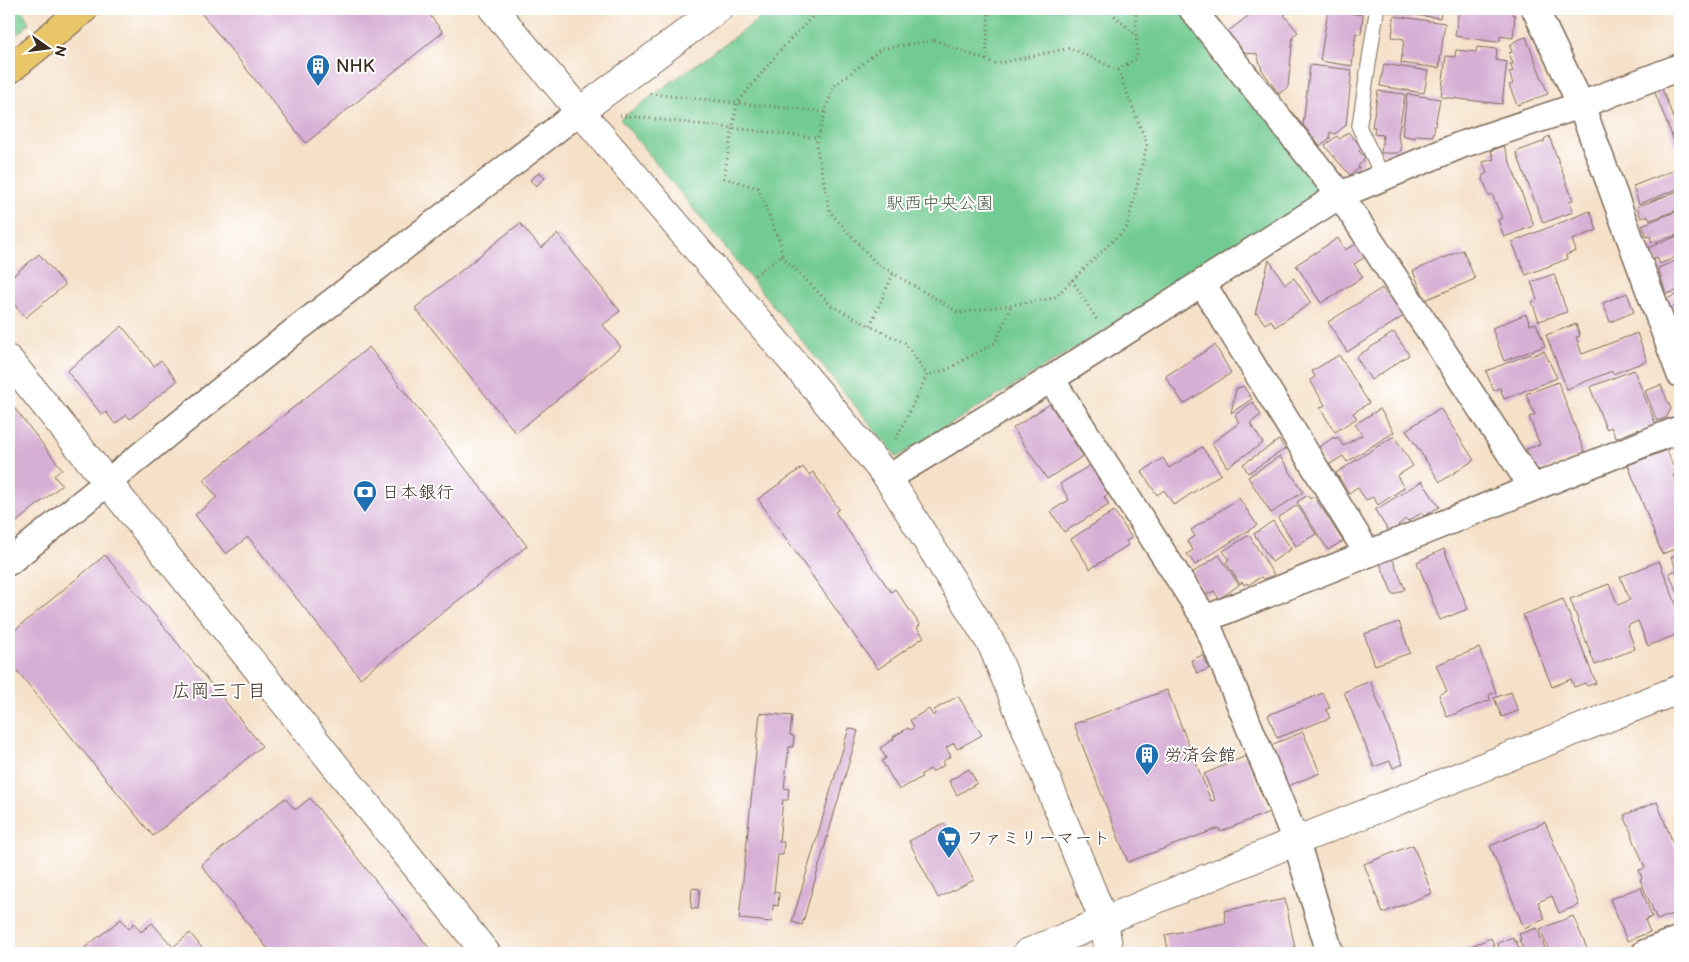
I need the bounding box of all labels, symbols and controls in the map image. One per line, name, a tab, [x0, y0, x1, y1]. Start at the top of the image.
north arrow	[22, 22, 72, 72]
text: N	[51, 44, 70, 58]
building icon: NHK	[305, 53, 331, 87]
place label: NHK	[336, 56, 375, 77]
park label: 駅西中央公園	[886, 193, 994, 214]
bank icon: 日本銀行	[352, 479, 378, 513]
place label: 日本銀行	[382, 482, 454, 503]
district label: 広岡三丁目	[171, 680, 267, 703]
building icon: 労済会館	[1134, 742, 1160, 776]
place label: 労済会館	[1164, 745, 1236, 766]
supermarket icon: ファミリーマート	[936, 825, 962, 859]
place label: ファミリーマート	[966, 828, 1110, 849]

